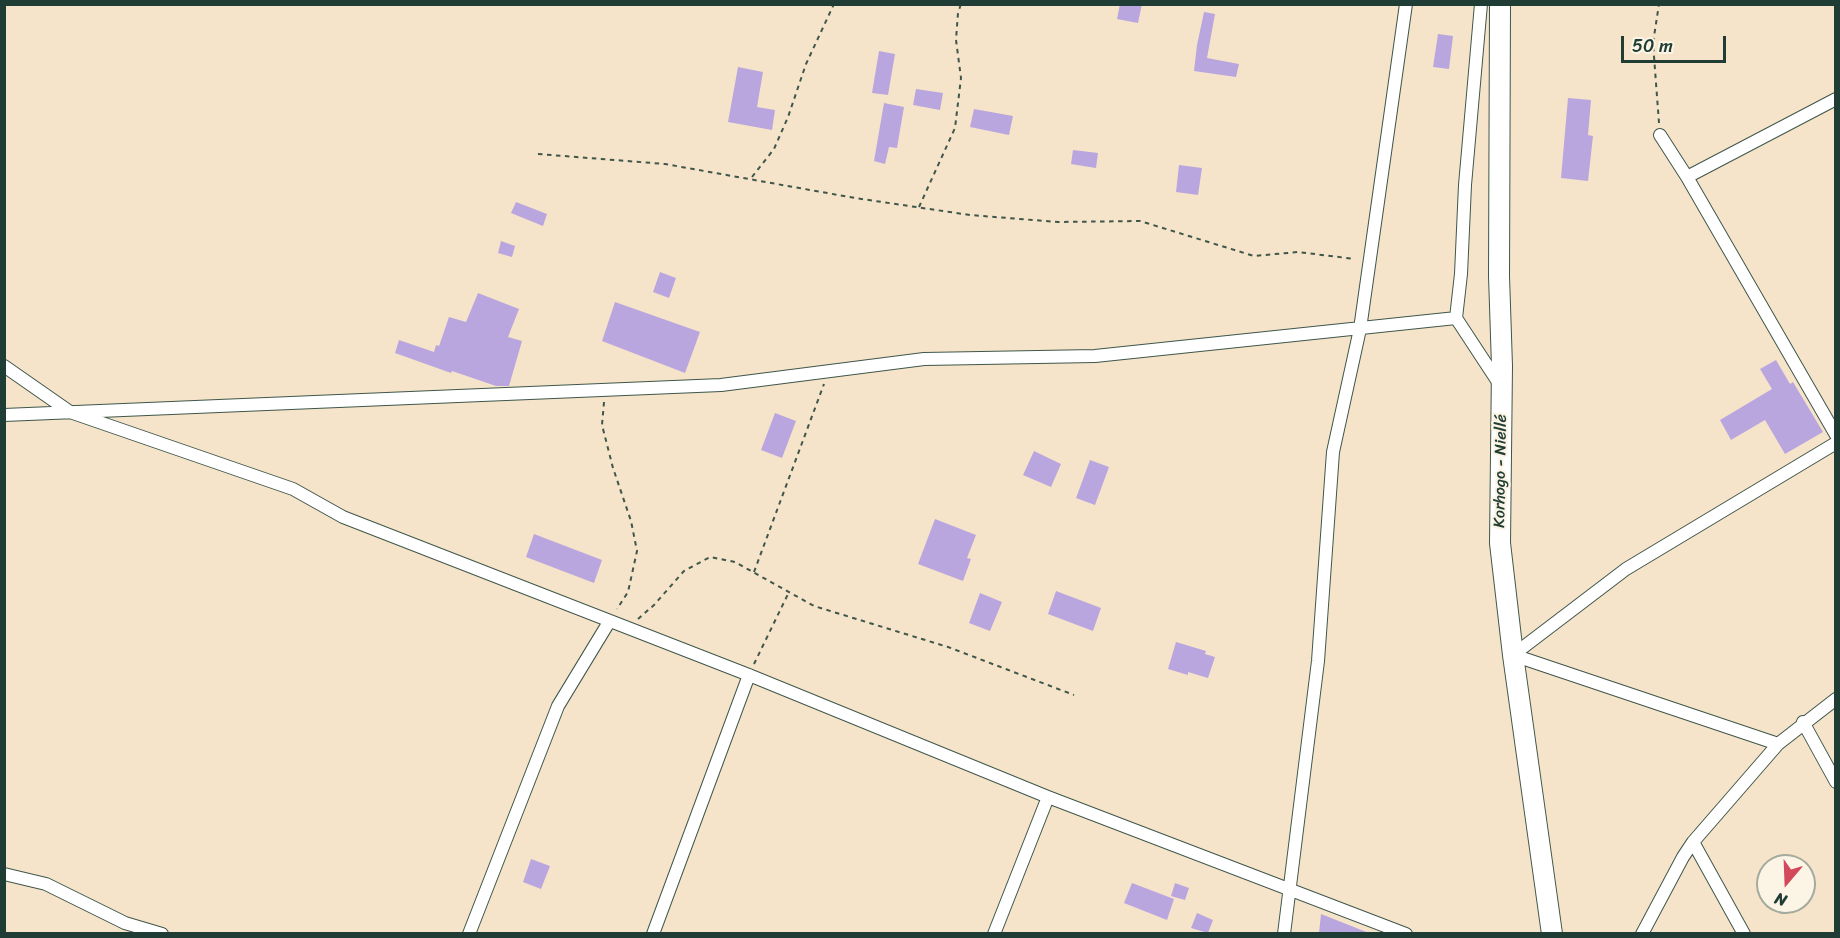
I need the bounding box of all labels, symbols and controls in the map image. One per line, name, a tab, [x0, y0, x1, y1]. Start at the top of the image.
scale bar	[1624, 24, 1729, 62]
text: 50 m	[1632, 30, 1673, 62]
street label: Korhogo - Niellé	[1490, 414, 1512, 528]
north arrow	[1756, 854, 1816, 914]
text: N	[1771, 884, 1791, 915]

